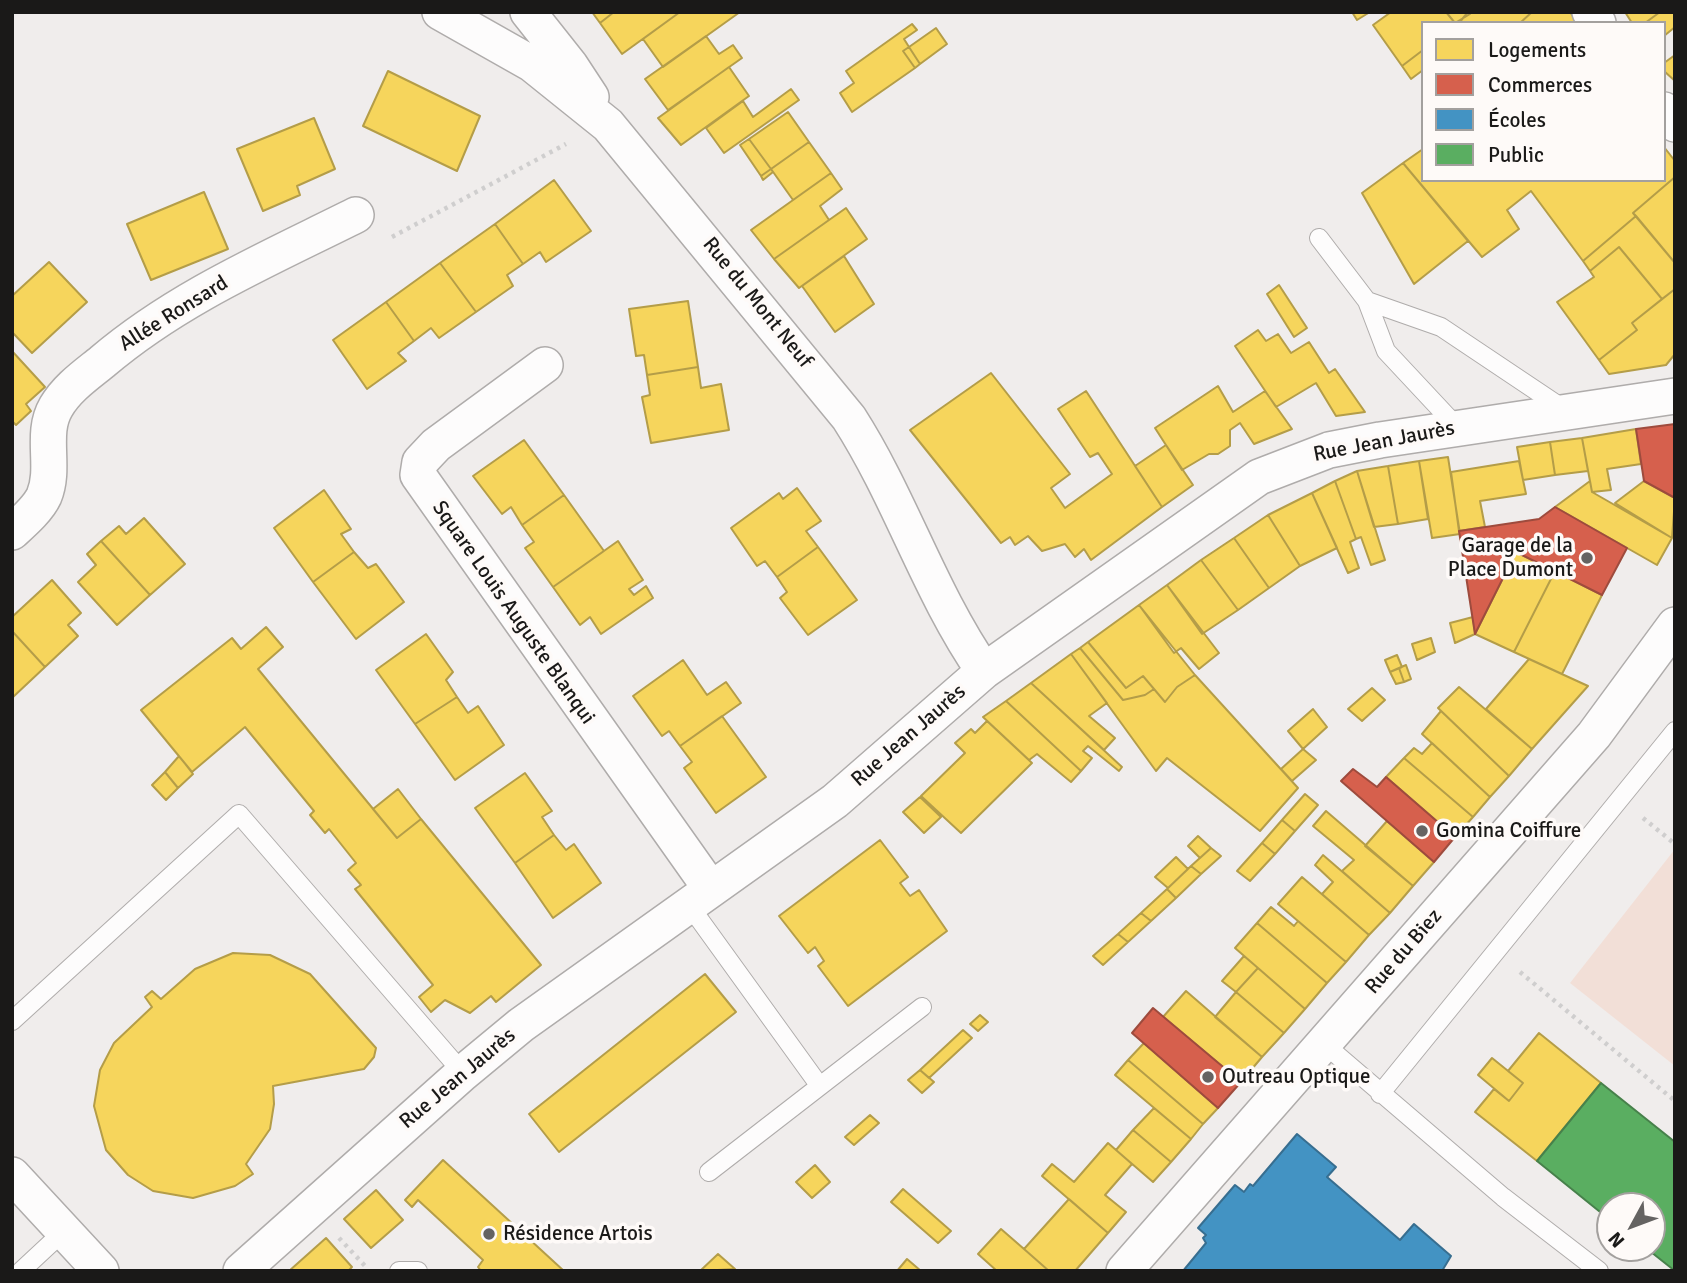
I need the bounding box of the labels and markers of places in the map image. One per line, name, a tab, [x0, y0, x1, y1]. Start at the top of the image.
place label: Garage de la Place Dumont	[1448, 533, 1573, 583]
marker: Garage de la Place Dumont	[1579, 550, 1595, 566]
place label: Gomina Coiffure	[1436, 818, 1581, 844]
marker: Gomina Coiffure	[1414, 823, 1430, 839]
place label: Outreau Optique	[1222, 1064, 1370, 1090]
marker: Outreau Optique	[1200, 1069, 1216, 1085]
place label: Résidence Artois	[503, 1221, 653, 1247]
marker: Résidence Artois	[481, 1226, 497, 1242]

